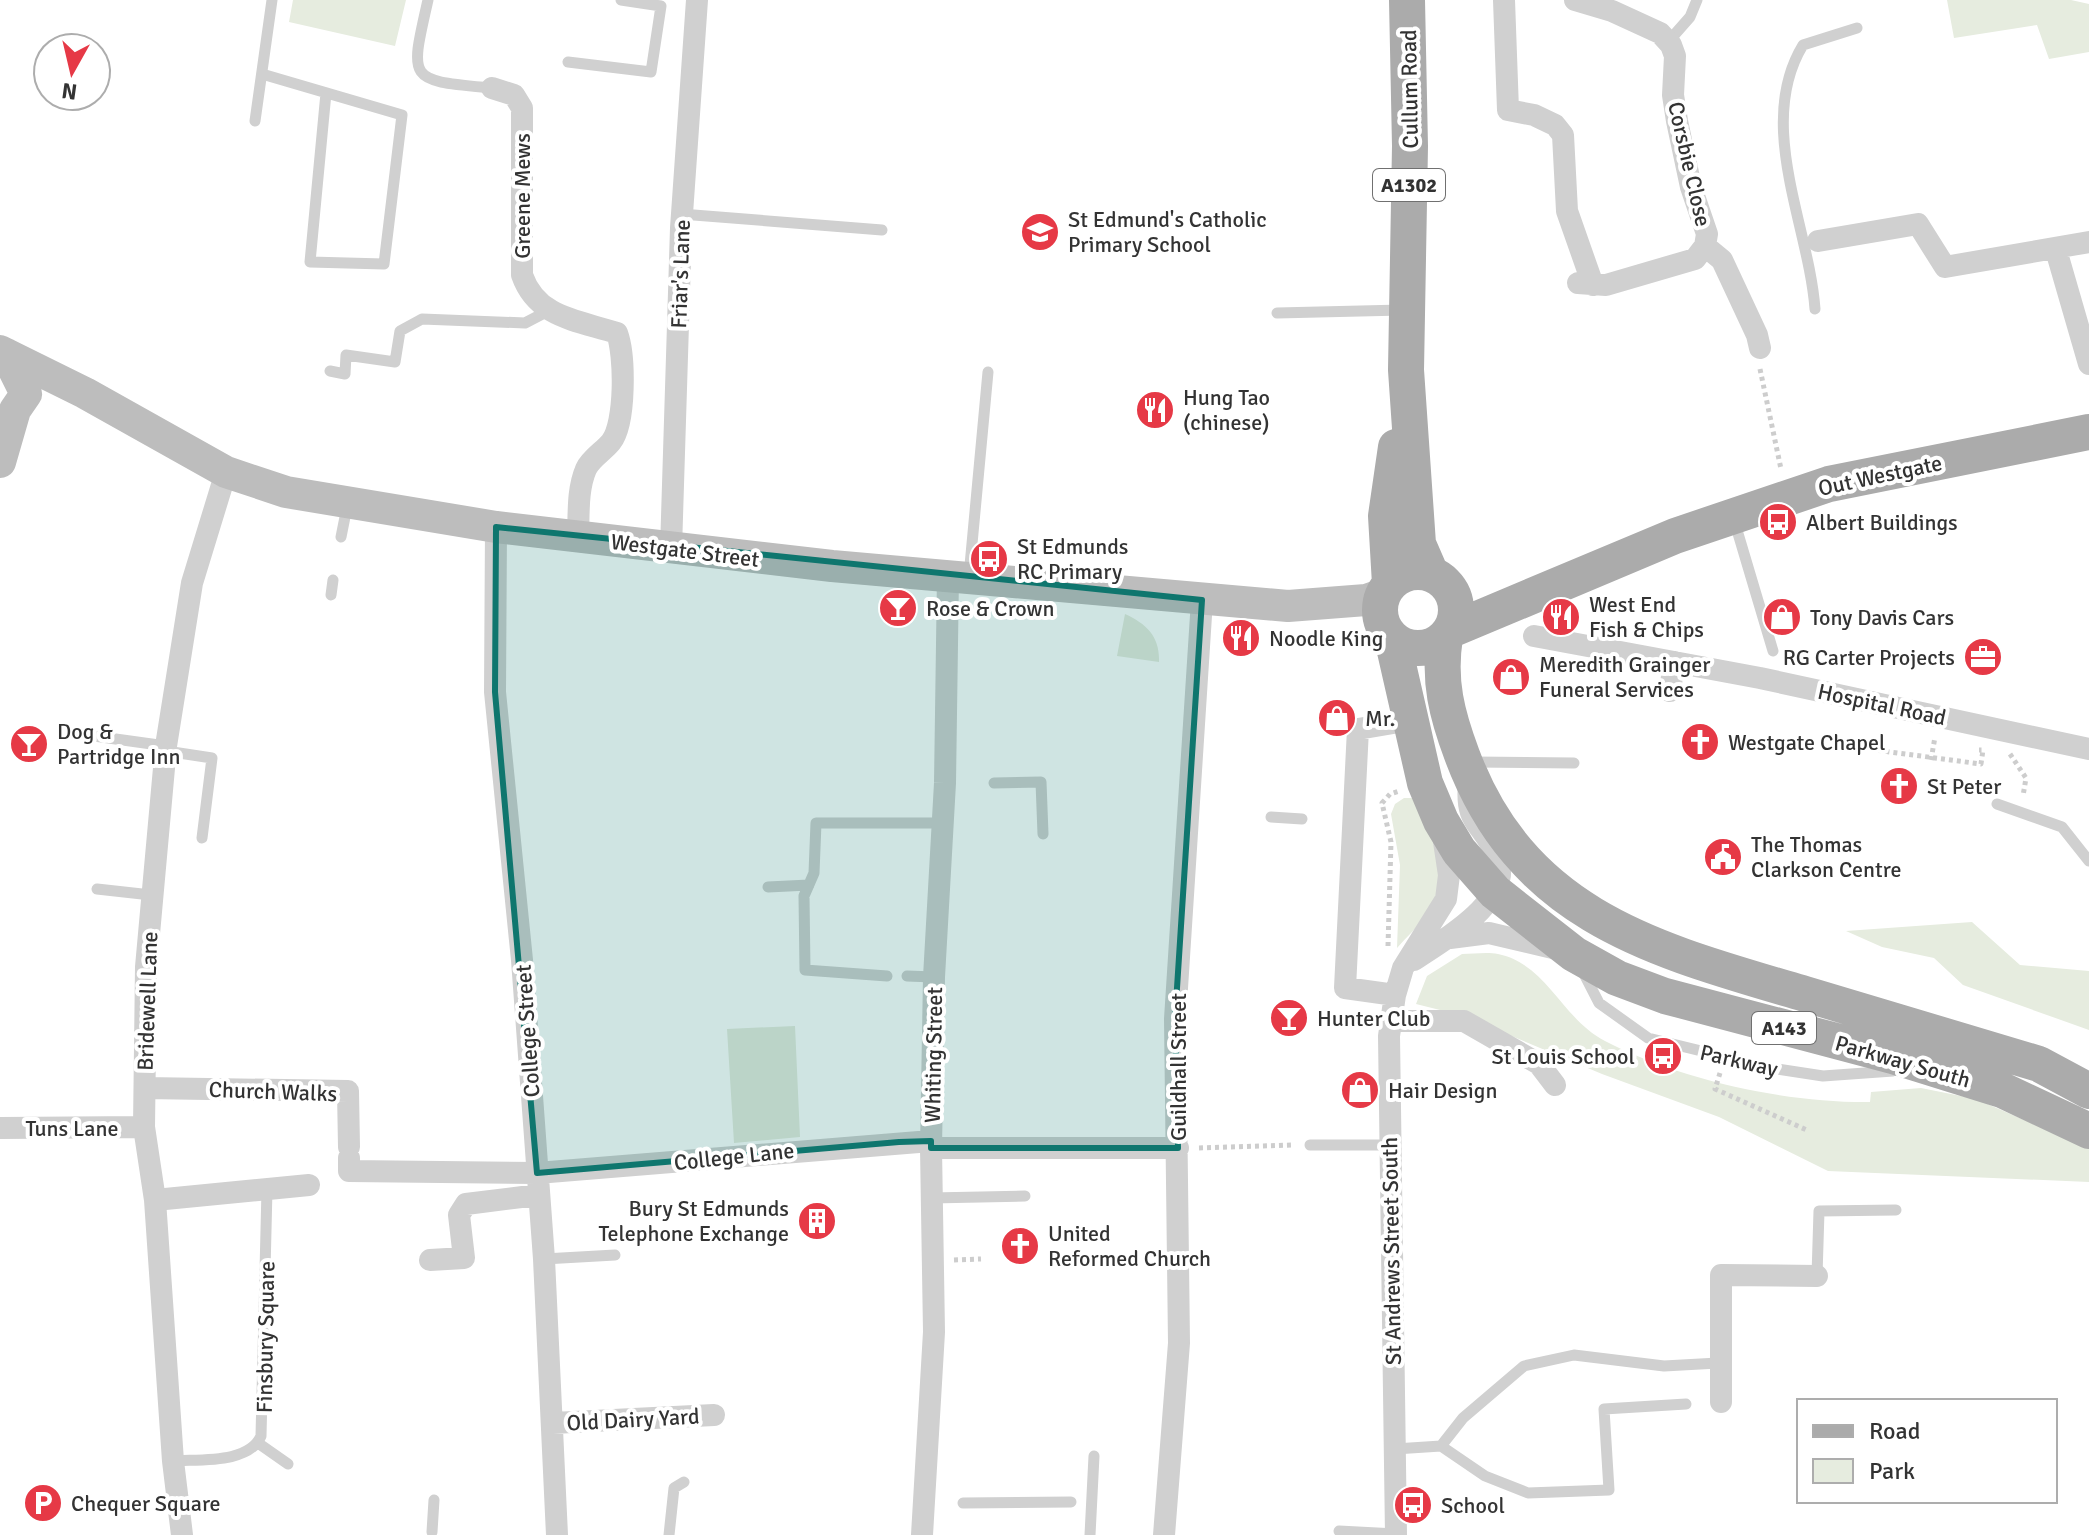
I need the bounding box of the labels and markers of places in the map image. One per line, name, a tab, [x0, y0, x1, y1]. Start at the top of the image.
place label: St Edmund's Catholic Primary School	[1068, 206, 1267, 258]
school or university icon: St Edmund's Catholic Primary School	[1019, 211, 1061, 253]
place label: Hung Tao (chinese)	[1183, 384, 1270, 436]
restaurant icon: Hung Tao (chinese)	[1134, 389, 1176, 431]
bus stop icon: Albert Buildings	[1757, 501, 1799, 543]
place label: Albert Buildings	[1806, 509, 1958, 536]
place label: St Edmunds RC Primary	[1017, 533, 1128, 585]
bus stop icon: St Edmunds RC Primary	[968, 538, 1010, 580]
bar icon: Rose & Crown	[877, 587, 919, 629]
place label: West End Fish & Chips	[1589, 591, 1704, 643]
place label: Rose & Crown	[926, 595, 1055, 622]
restaurant icon: West End Fish & Chips	[1540, 596, 1582, 638]
shop icon: Tony Davis Cars	[1761, 596, 1803, 638]
place label: Tony Davis Cars	[1810, 604, 1954, 631]
restaurant icon: Noodle King	[1220, 617, 1262, 659]
place label: Noodle King	[1269, 625, 1383, 652]
office icon: RG Carter Projects	[1962, 636, 2004, 678]
place label: RG Carter Projects	[1783, 644, 1955, 671]
place label: Meredith Grainger Funeral Services	[1539, 651, 1710, 703]
shop icon: Meredith Grainger Funeral Services	[1490, 656, 1532, 698]
shop icon: Mr.	[1316, 697, 1358, 739]
place label: Mr.	[1365, 705, 1395, 732]
place label: Dog & Partridge Inn	[57, 718, 180, 770]
church icon: Westgate Chapel	[1679, 721, 1721, 763]
bar icon: Dog & Partridge Inn	[8, 723, 50, 765]
place label: Westgate Chapel	[1728, 729, 1885, 756]
church icon: St Peter	[1878, 765, 1920, 807]
place label: St Peter	[1927, 773, 2001, 800]
place label: The Thomas Clarkson Centre	[1751, 831, 1901, 883]
public building icon: The Thomas Clarkson Centre	[1702, 836, 1744, 878]
bar icon: Hunter Club	[1268, 997, 1310, 1039]
place label: Hunter Club	[1317, 1005, 1430, 1032]
bus stop icon: St Louis School	[1642, 1035, 1684, 1077]
place label: St Louis School	[1492, 1043, 1635, 1070]
shop icon: Hair Design	[1339, 1069, 1381, 1111]
place label: Hair Design	[1388, 1077, 1497, 1104]
place label: Bury St Edmunds Telephone Exchange	[599, 1195, 789, 1247]
building icon: Bury St Edmunds Telephone Exchange	[796, 1200, 838, 1242]
place label: United Reformed Church	[1048, 1220, 1211, 1272]
church icon: United Reformed Church	[999, 1225, 1041, 1267]
parking icon: Chequer Square	[22, 1482, 64, 1524]
bus stop icon: School	[1392, 1484, 1434, 1526]
place label: Chequer Square	[71, 1490, 221, 1517]
place label: School	[1441, 1492, 1505, 1519]

